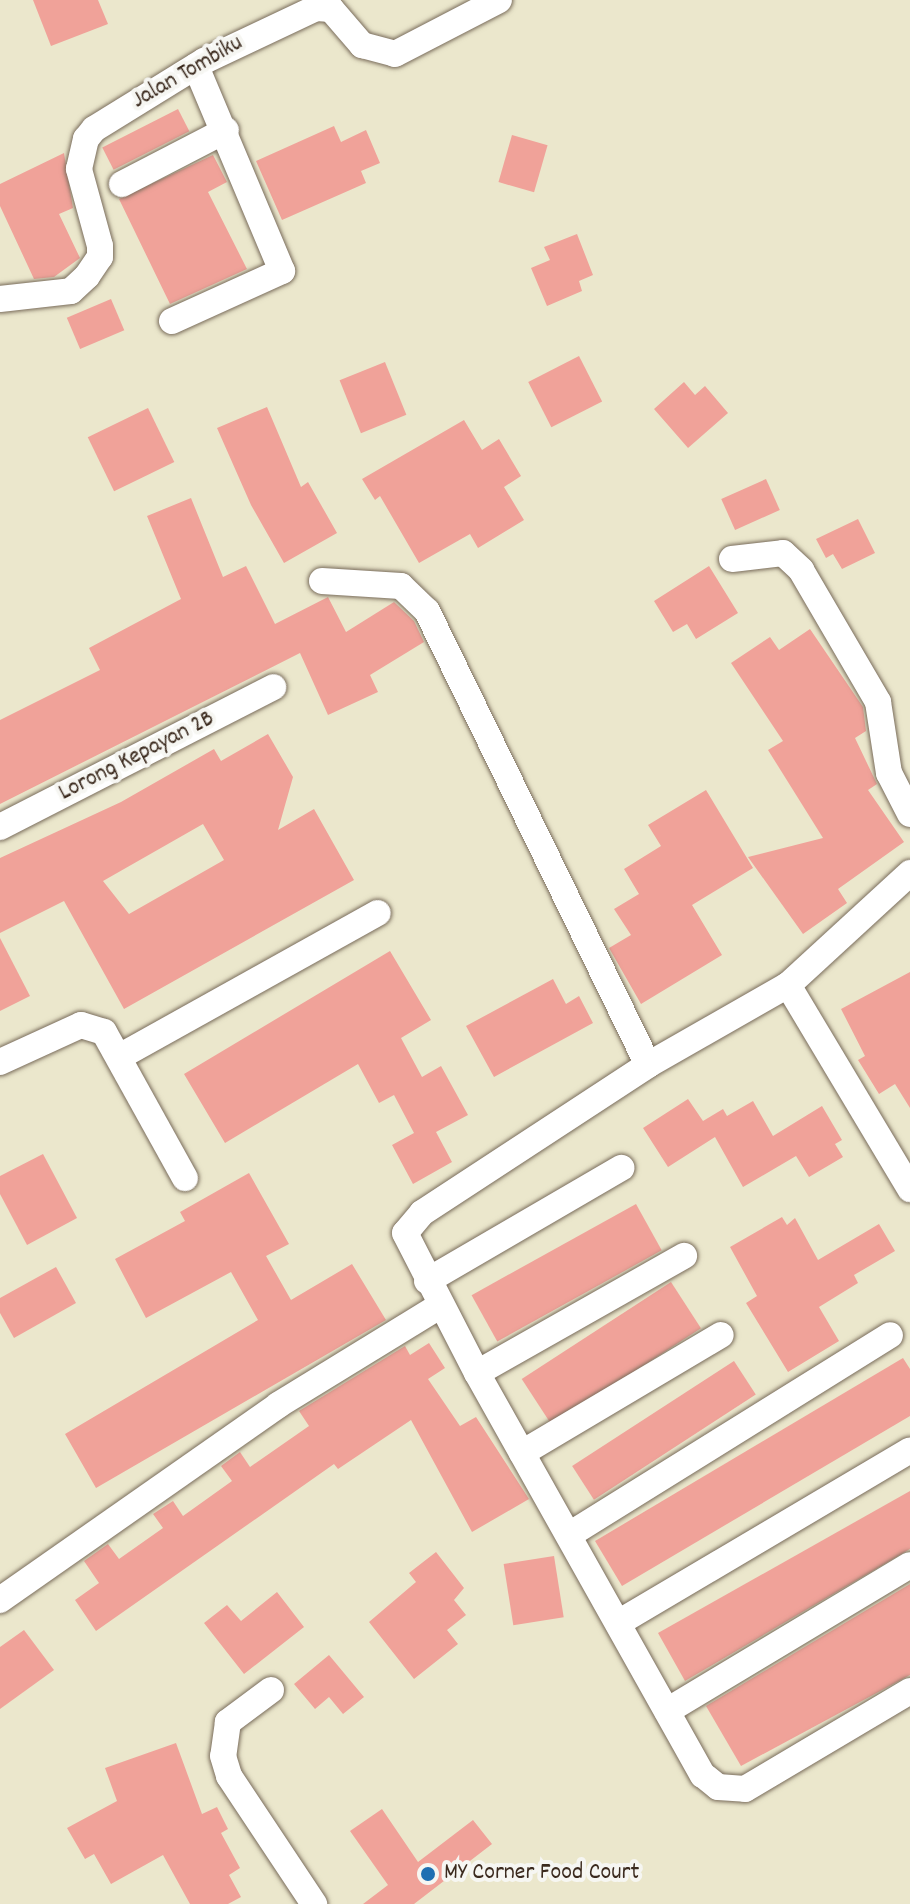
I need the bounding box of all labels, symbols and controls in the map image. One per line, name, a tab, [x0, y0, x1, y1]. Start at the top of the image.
street label: Jalan Tombiku	[127, 30, 249, 116]
street label: Lorong Kepayan 2B	[54, 705, 220, 809]
place label: MY Corner Food Court	[444, 1860, 639, 1888]
marker: MY Corner Food Court	[419, 1865, 437, 1883]

